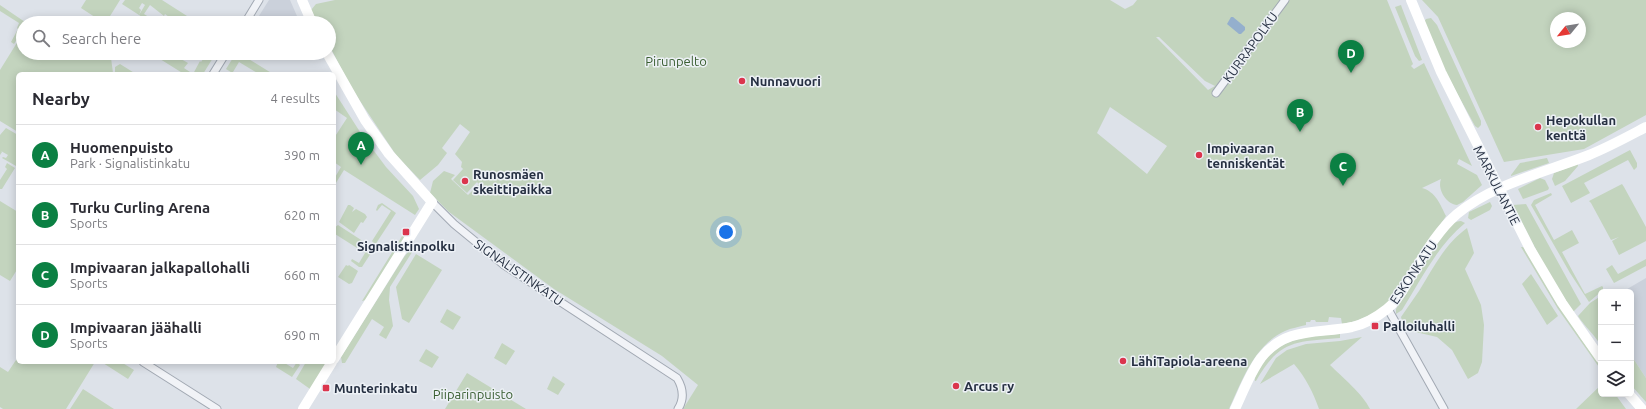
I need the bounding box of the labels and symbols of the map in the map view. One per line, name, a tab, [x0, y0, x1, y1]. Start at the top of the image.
street label: KURRAPOLKU	[1220, 9, 1280, 85]
north arrow	[1550, 12, 1586, 48]
pin: D	[1338, 40, 1364, 73]
park label: Pirunpelto	[645, 54, 707, 68]
place label: Nunnavuori	[750, 74, 821, 88]
marker: Nunnavuori	[737, 76, 747, 86]
pin: B	[1287, 99, 1313, 132]
place label: Hepokullan kenttä	[1546, 113, 1616, 142]
marker: Hepokullan kenttä	[1533, 122, 1543, 132]
pin: A	[348, 132, 374, 165]
place label: Impivaaran tenniskentät	[1207, 141, 1285, 170]
street label: MARKULANTIE	[1471, 143, 1523, 227]
marker: Impivaaran tenniskentät	[1194, 150, 1204, 160]
pin: C	[1330, 153, 1356, 186]
place label: Runosmäen skeittipaikka	[473, 167, 552, 196]
marker: Runosmäen skeittipaikka	[460, 176, 470, 186]
your location	[716, 222, 736, 242]
marker: Signalistinpolku	[401, 227, 411, 237]
street label: SIGNALISTINKATU	[472, 236, 566, 308]
street label: ESKONKATU	[1387, 238, 1439, 306]
place label: Signalistinpolku	[357, 239, 455, 253]
place label: Palloiluhalli	[1383, 319, 1455, 333]
marker: Palloiluhalli	[1370, 321, 1380, 331]
place label: LähiTapiola-areena	[1131, 354, 1247, 368]
marker: LähiTapiola-areena	[1118, 356, 1128, 366]
place label: Arcus ry	[964, 379, 1014, 393]
place label: Munterinkatu	[334, 381, 418, 395]
marker: Arcus ry	[951, 381, 961, 391]
marker: Munterinkatu	[321, 383, 331, 393]
park label: Piiparinpuisto	[433, 387, 513, 401]

